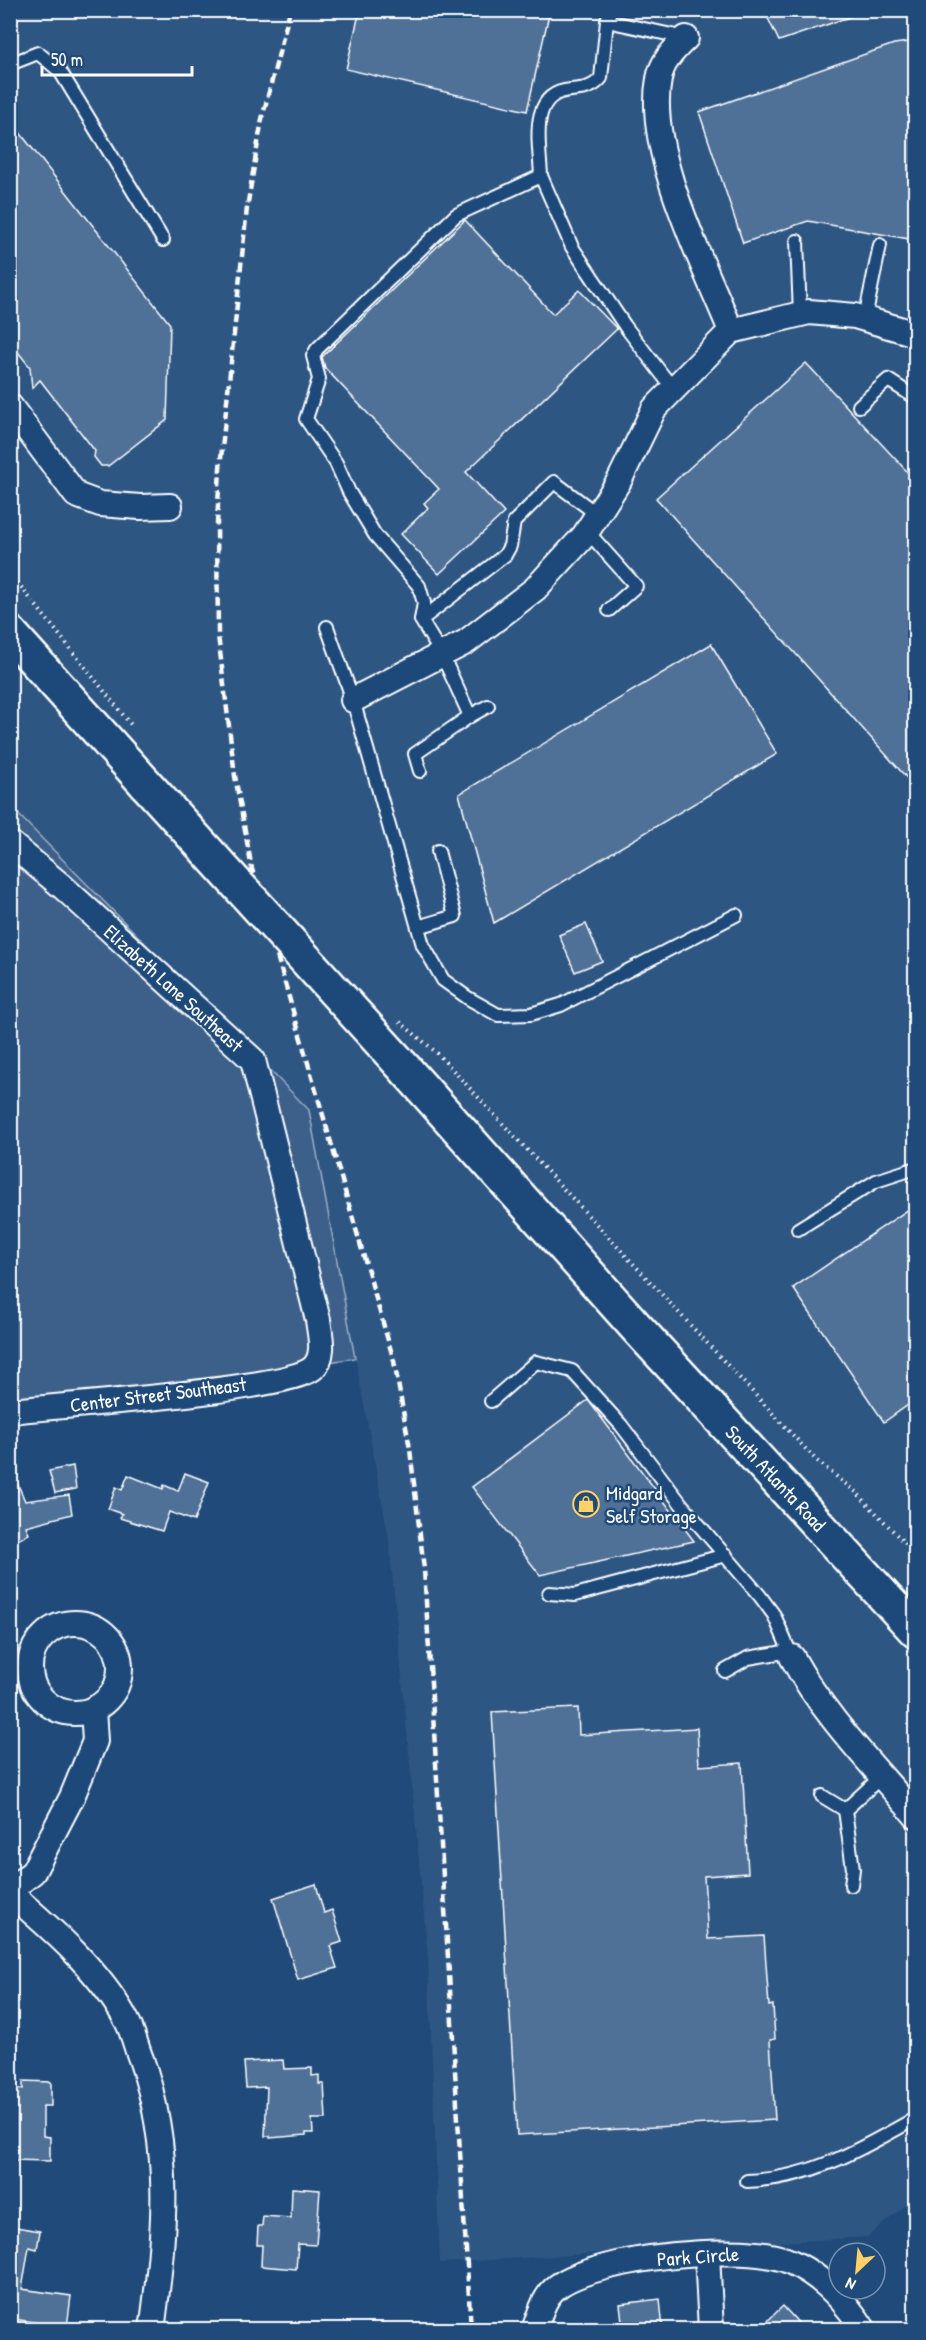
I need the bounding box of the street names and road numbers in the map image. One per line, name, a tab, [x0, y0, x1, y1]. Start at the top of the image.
street label: Elizabeth Lane Southeast	[98, 918, 250, 1059]
street label: Center Street Southeast	[68, 1370, 249, 1418]
street label: South Atlanta Road	[720, 1419, 832, 1537]
street label: Park Circle	[656, 2240, 740, 2272]

